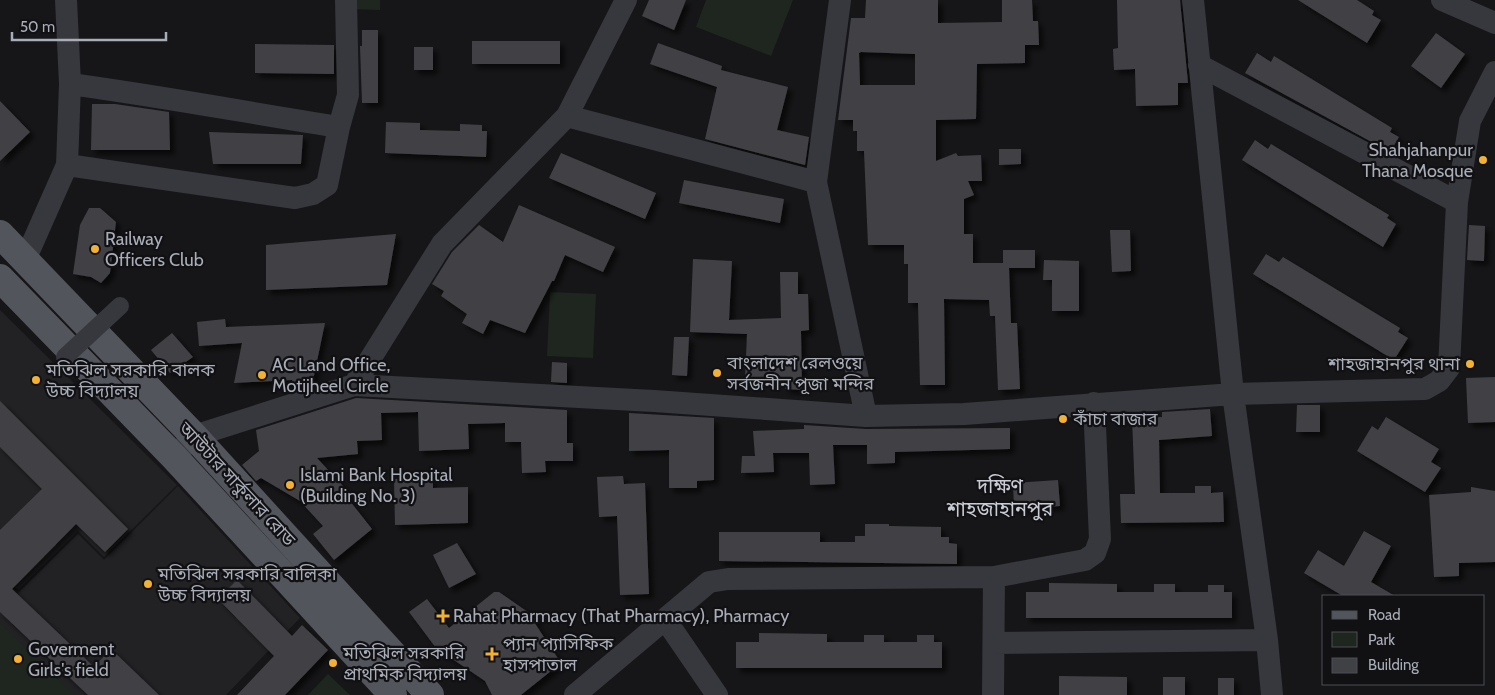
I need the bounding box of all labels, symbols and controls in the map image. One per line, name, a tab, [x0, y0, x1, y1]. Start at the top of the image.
scale bar	[12, 10, 166, 42]
text: 50 m	[20, 18, 55, 36]
place label: Shahjahanpur Thana Mosque	[1362, 139, 1473, 182]
marker: Shahjahanpur Thana Mosque	[1477, 154, 1489, 166]
place label: Railway Officers Club	[105, 228, 204, 271]
marker: Railway Officers Club	[89, 243, 101, 255]
place label: বাংলাদেশ রেলওয়ে সর্বজনীন পূজা মন্দির	[726, 352, 874, 395]
place label: শাহজাহানপুর থানা	[1327, 353, 1460, 375]
place label: AC Land Office, Motijheel Circle	[272, 354, 390, 397]
marker: শাহজাহানপুর থানা	[1464, 358, 1476, 370]
place label: মতিঝিল সরকারি বালক উচ্চ বিদ্যালয়	[45, 359, 215, 402]
marker: বাংলাদেশ রেলওয়ে সর্বজনীন পূজা মন্দির	[711, 367, 723, 379]
marker: AC Land Office, Motijheel Circle	[256, 369, 268, 381]
marker: মতিঝিল সরকারি বালক উচ্চ বিদ্যালয়	[30, 374, 42, 386]
place label: কাঁচা বাজার	[1072, 408, 1158, 430]
marker: কাঁচা বাজার	[1057, 413, 1069, 425]
street label: আউটার সার্কুলার রোড	[173, 417, 300, 551]
place label: Islami Bank Hospital (Building No. 3)	[300, 464, 453, 507]
district label: দক্ষিণ শাহজাহানপুর	[946, 474, 1054, 521]
marker: Islami Bank Hospital (Building No. 3)	[284, 479, 296, 491]
place label: মতিঝিল সরকারি বালিকা উচ্চ বিদ্যালয়	[157, 563, 337, 606]
marker: মতিঝিল সরকারি বালিকা উচ্চ বিদ্যালয়	[142, 578, 154, 590]
legend	[1322, 595, 1485, 685]
place label: Rahat Pharmacy (That Pharmacy), Pharmacy	[453, 605, 789, 627]
text: Road	[1368, 606, 1401, 624]
marker: Rahat Pharmacy (That Pharmacy), Pharmacy	[437, 610, 449, 622]
text: Park	[1368, 631, 1395, 649]
place label: প্যান প্যাসিফিক হাসপাতাল	[502, 633, 614, 676]
place label: Goverment Girls's field	[28, 638, 114, 681]
place label: মতিঝিল সরকারি প্রাথমিক বিদ্যালয়	[342, 642, 468, 685]
marker: প্যান প্যাসিফিক হাসপাতাল	[485, 647, 499, 661]
marker: Goverment Girls's field	[12, 653, 24, 665]
text: Building	[1368, 656, 1419, 674]
marker: মতিঝিল সরকারি প্রাথমিক বিদ্যালয়	[327, 657, 339, 669]

